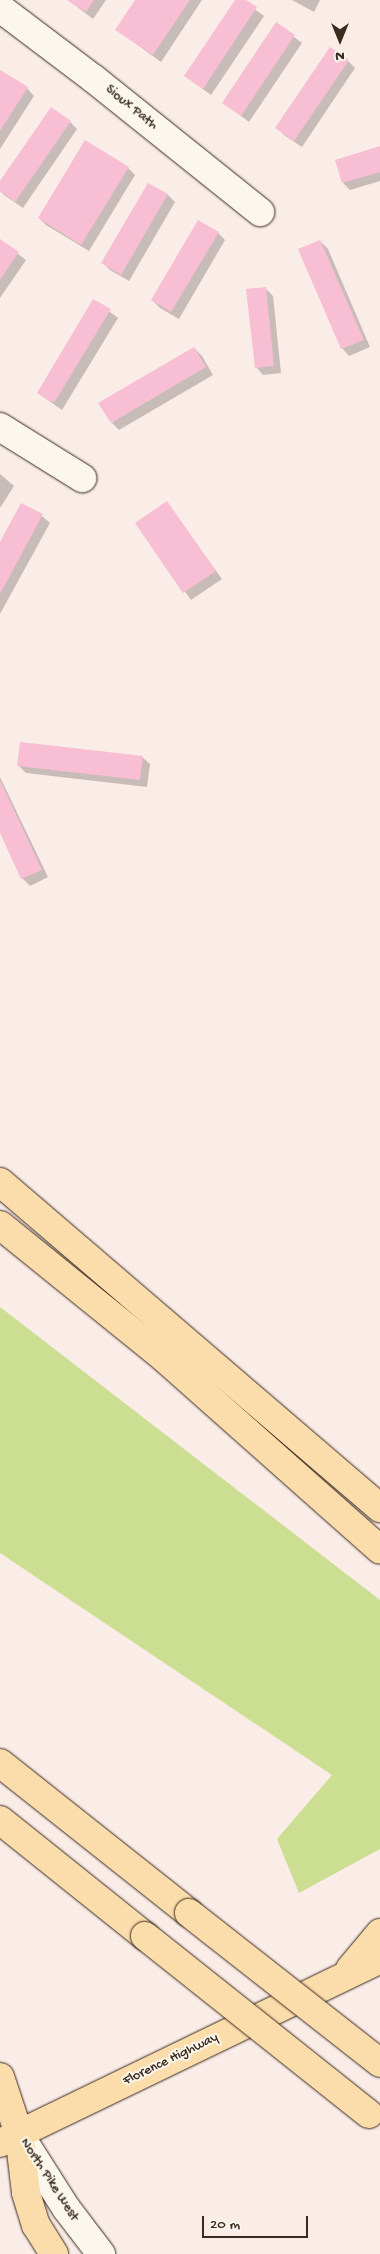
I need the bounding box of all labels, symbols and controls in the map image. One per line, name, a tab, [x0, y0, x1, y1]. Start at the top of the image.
north arrow	[315, 15, 365, 65]
text: N	[335, 47, 345, 64]
street label: Sioux Path	[101, 82, 161, 134]
street label: Florence Highway	[121, 2030, 221, 2090]
street label: North Pike West	[16, 2135, 82, 2225]
scale bar	[205, 2206, 311, 2238]
text: 20 m	[210, 2216, 240, 2234]

